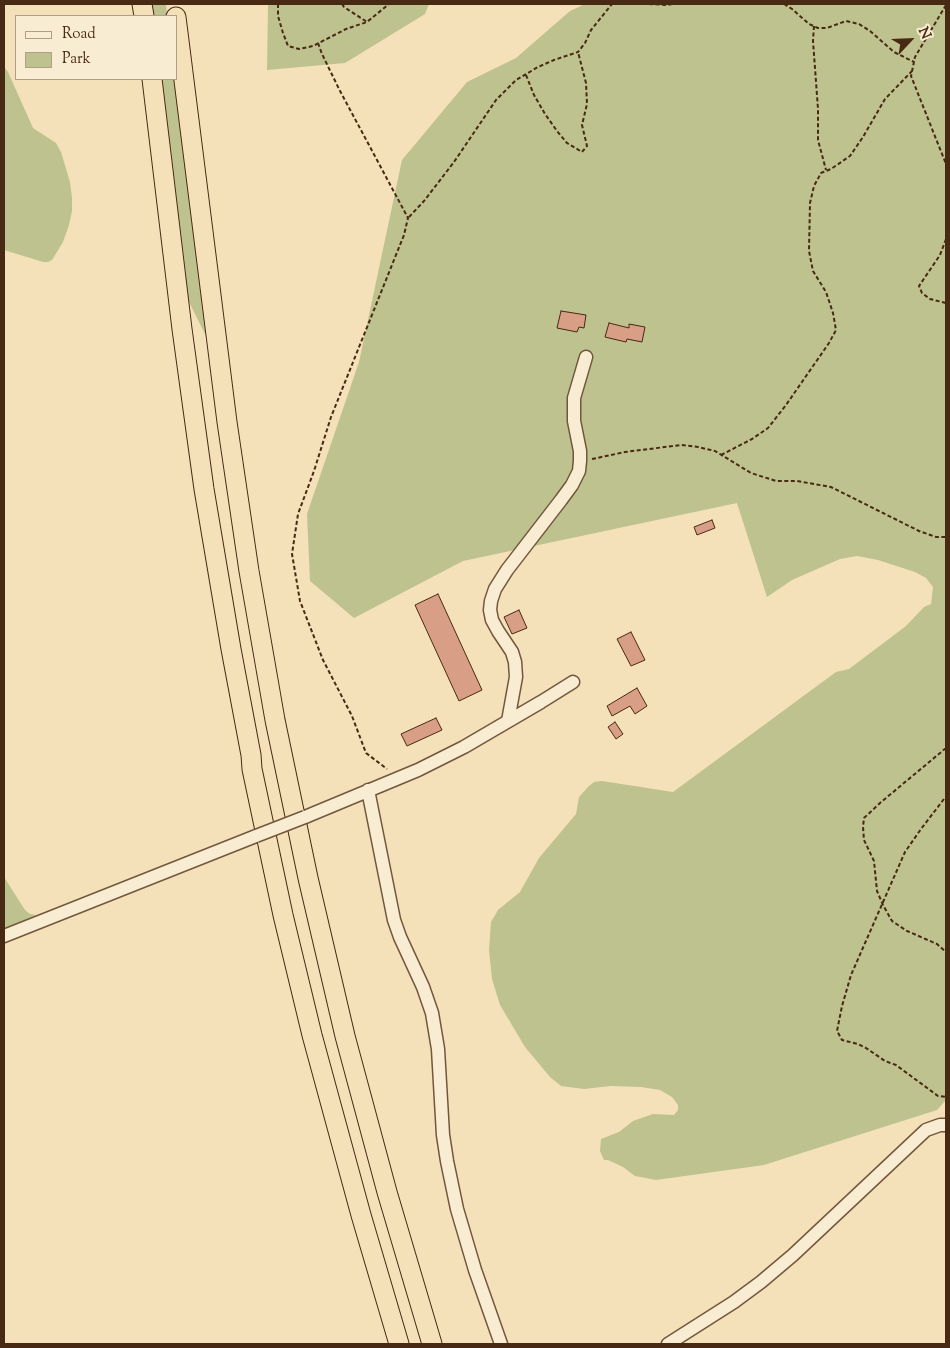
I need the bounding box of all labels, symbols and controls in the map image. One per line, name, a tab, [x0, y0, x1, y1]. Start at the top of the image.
legend	[15, 15, 178, 80]
north arrow	[885, 15, 935, 65]
text: Road	[62, 24, 96, 45]
text: N	[912, 24, 935, 43]
text: Park	[62, 49, 91, 70]

